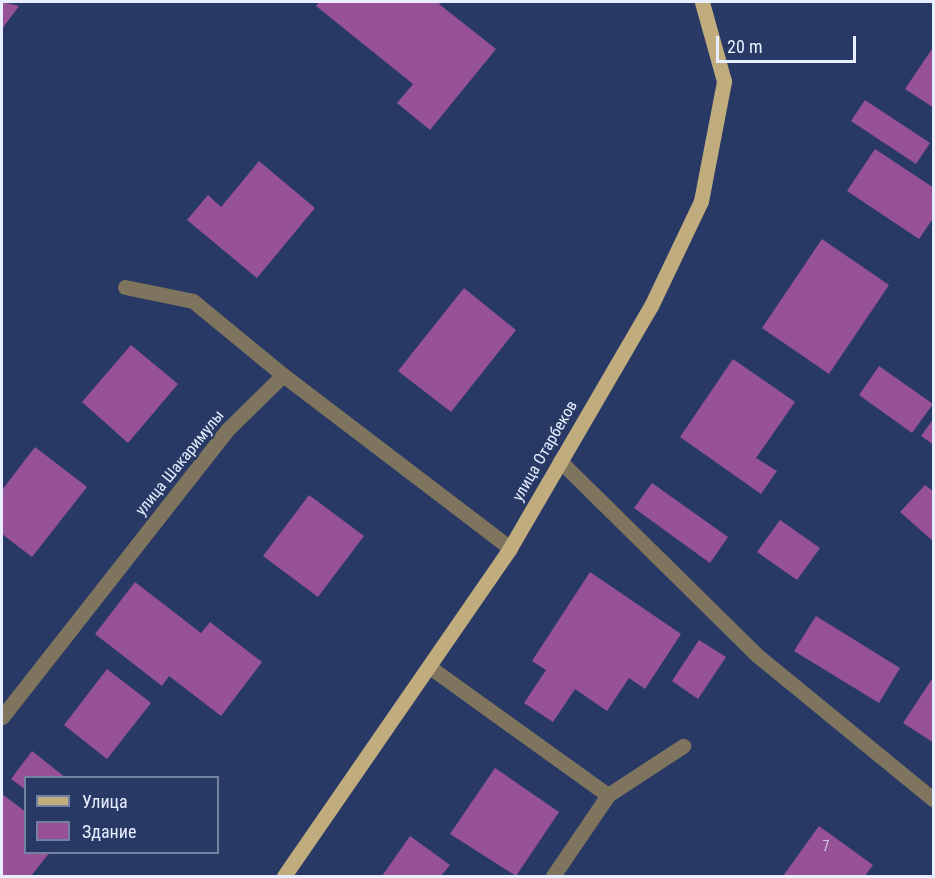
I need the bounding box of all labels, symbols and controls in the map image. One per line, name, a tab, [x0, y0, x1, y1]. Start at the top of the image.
scale bar	[719, 24, 858, 62]
text: 20 m	[727, 36, 762, 57]
street label: улица Отарбеков	[508, 397, 582, 505]
street label: улица Шакаримулы	[132, 406, 228, 520]
legend	[24, 776, 219, 854]
text: Улица	[82, 791, 128, 812]
text: Здание	[82, 821, 136, 842]
house number: 7	[823, 838, 829, 854]

